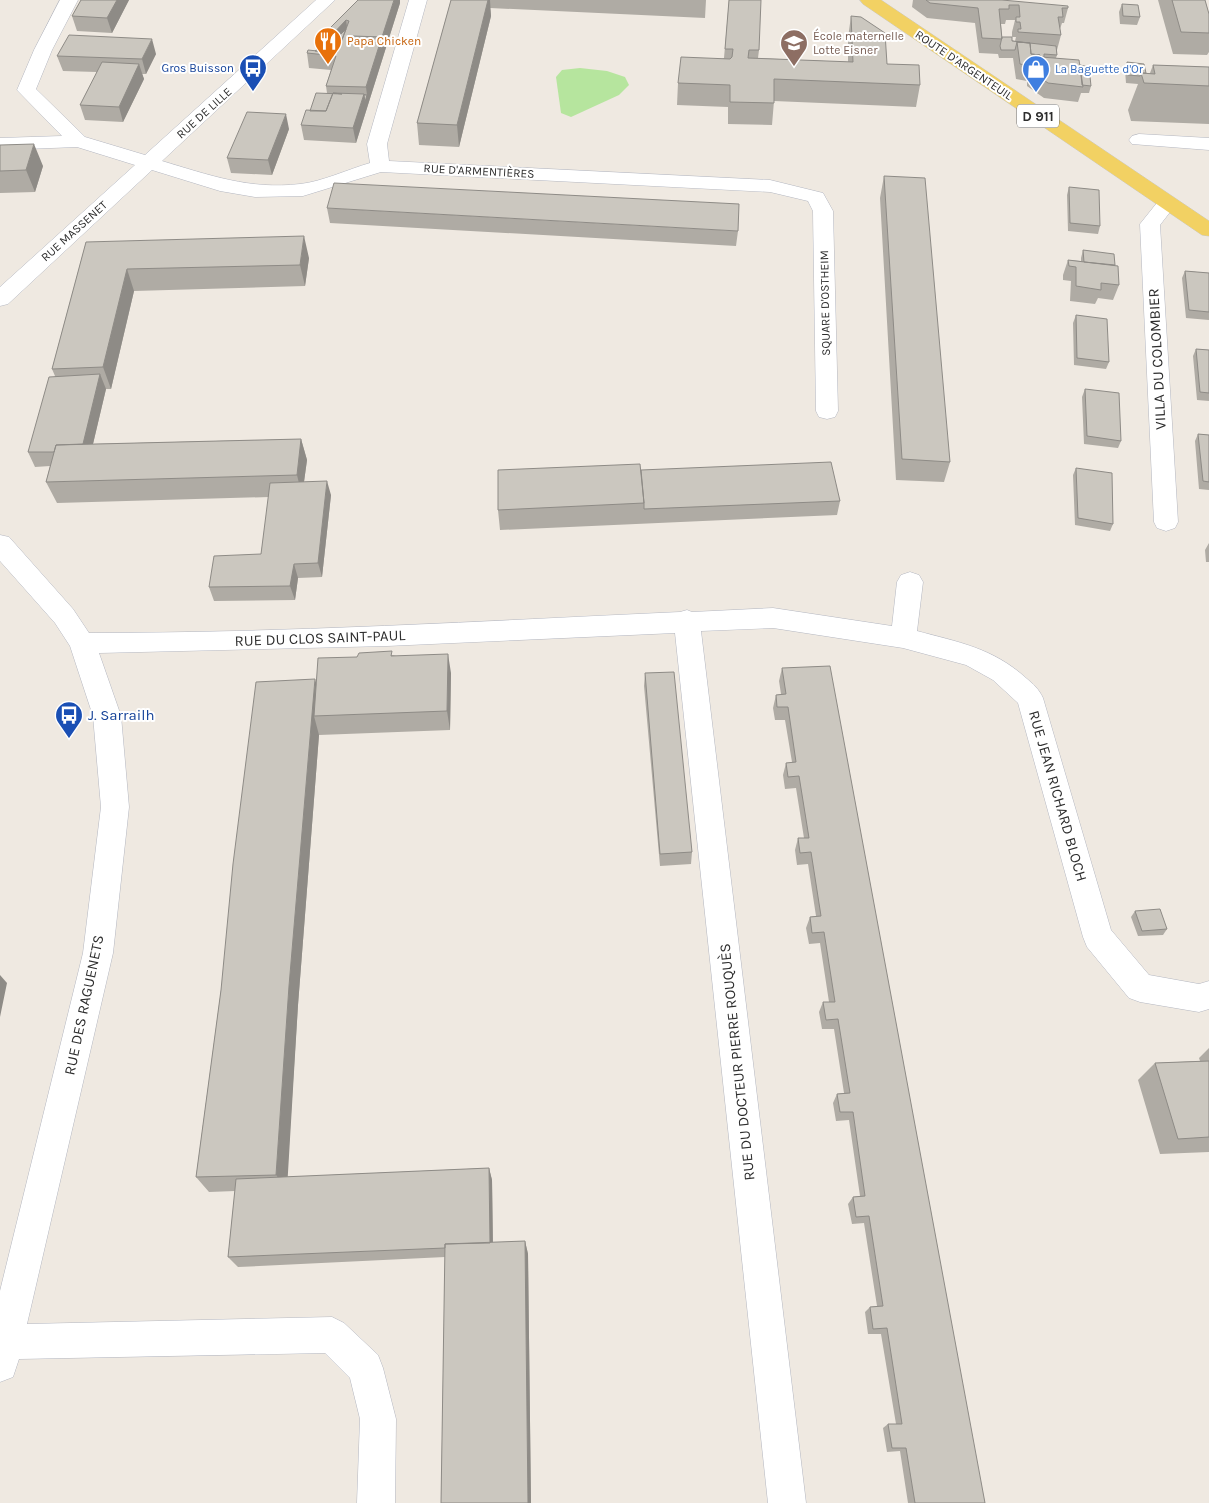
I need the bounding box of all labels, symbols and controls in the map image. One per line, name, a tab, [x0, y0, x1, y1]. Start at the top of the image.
restaurant icon: Papa Chicken	[313, 26, 343, 65]
street label: ROUTE D'ARGENTEUIL	[913, 27, 1016, 103]
school or university icon: École maternelle Lotte Eisner	[779, 28, 809, 67]
place label: École maternelle Lotte Eisner	[813, 28, 904, 57]
place label: Papa Chicken	[347, 34, 421, 48]
bus stop icon: Gros Buisson	[238, 53, 268, 92]
shop icon: La Baguette d'Or	[1021, 54, 1051, 93]
place label: Gros Buisson	[162, 61, 234, 75]
place label: La Baguette d'Or	[1055, 62, 1144, 76]
street label: RUE DE LILLE	[174, 85, 234, 141]
road number: D 911	[1017, 104, 1059, 128]
street label: RUE D'ARMENTIÈRES	[423, 160, 535, 181]
street label: RUE MASSENET	[38, 198, 110, 264]
street label: SQUARE D'OSTHEIM	[817, 250, 833, 356]
street label: VILLA DU COLOMBIER	[1144, 288, 1170, 430]
street label: RUE DU CLOS SAINT-PAUL	[234, 626, 406, 650]
bus stop icon: J. Sarrailh	[54, 700, 84, 739]
place label: J. Sarrailh	[88, 706, 154, 724]
street label: RUE JEAN RICHARD BLOCH	[1025, 708, 1091, 884]
street label: RUE DES RAGUENETS	[60, 933, 108, 1077]
street label: RUE DU DOCTEUR PIERRE ROUQUÈS	[716, 942, 758, 1182]

